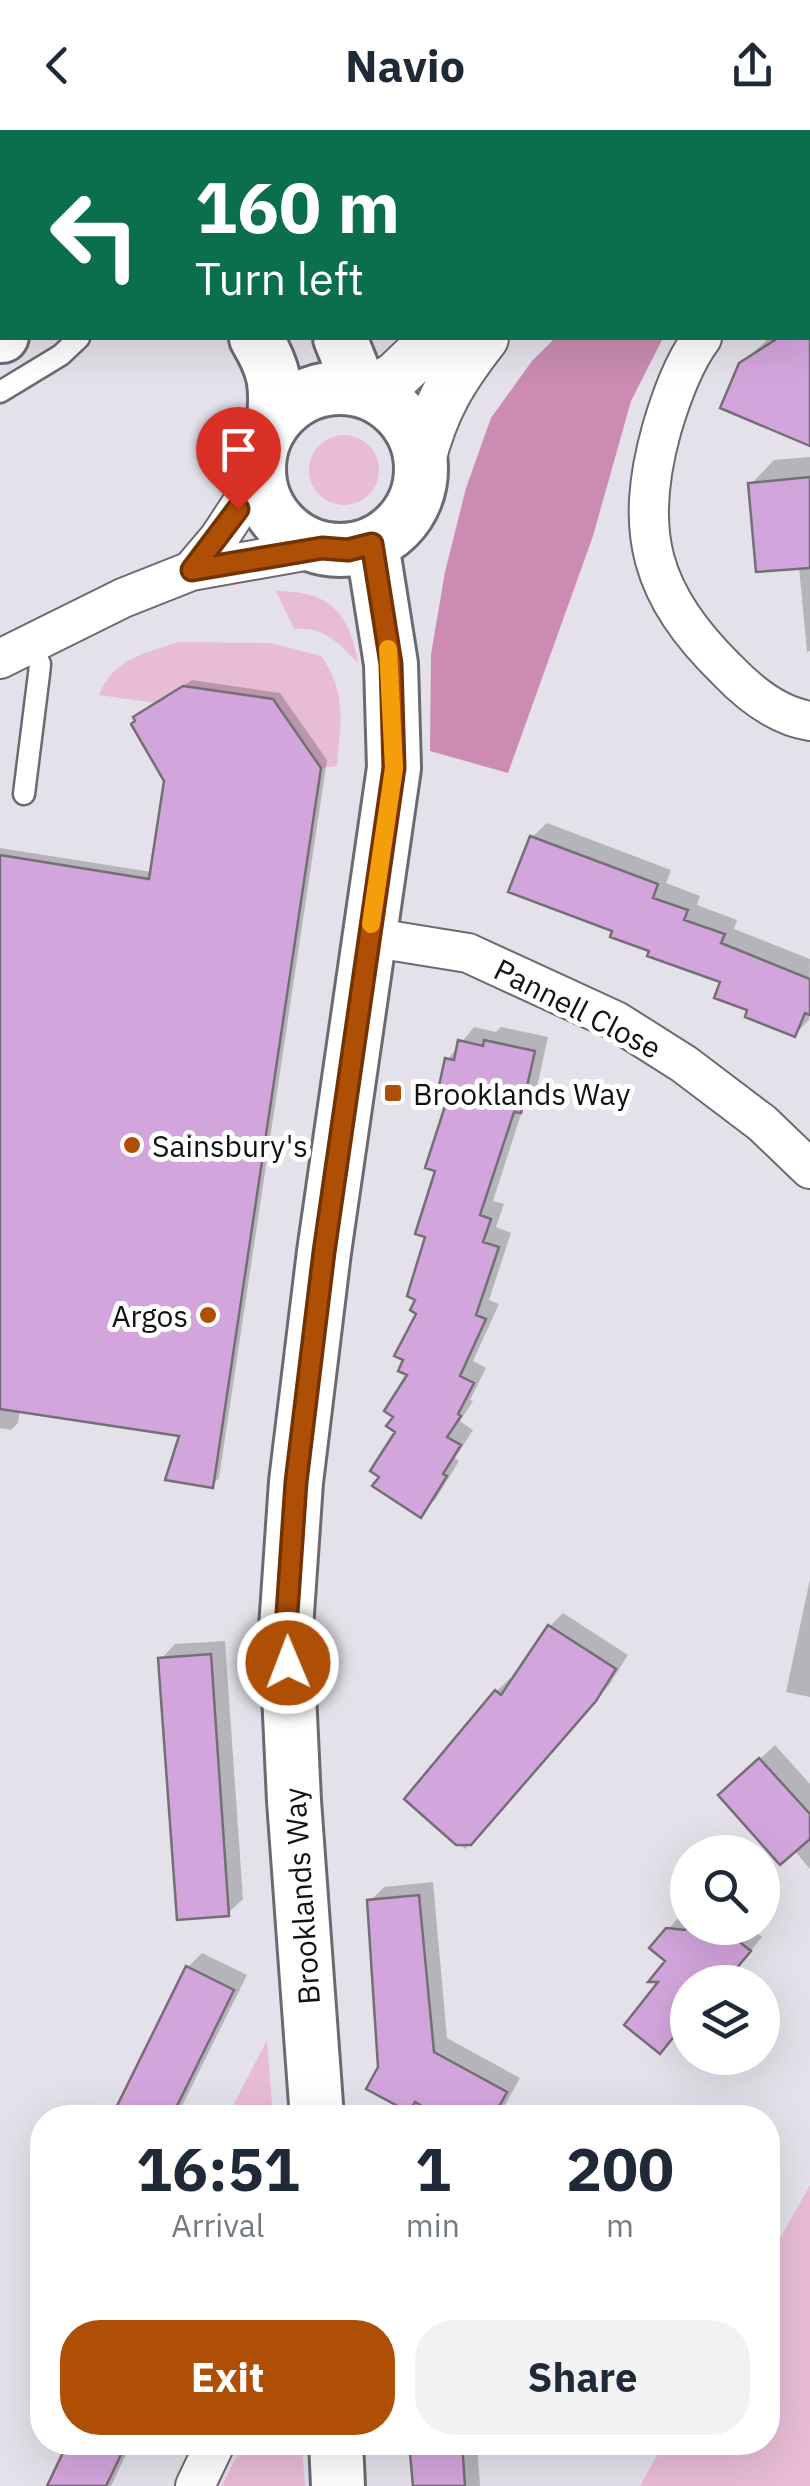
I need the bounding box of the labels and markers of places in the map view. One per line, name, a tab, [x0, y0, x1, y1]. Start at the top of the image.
pin	[196, 407, 281, 510]
place label: Brooklands Way	[413, 1074, 630, 1113]
marker: Brooklands Way	[382, 1082, 404, 1104]
place label: Sainsbury's	[152, 1126, 308, 1165]
marker: Sainsbury's	[121, 1134, 143, 1156]
place label: Argos	[111, 1296, 188, 1335]
marker: Argos	[197, 1304, 219, 1326]

